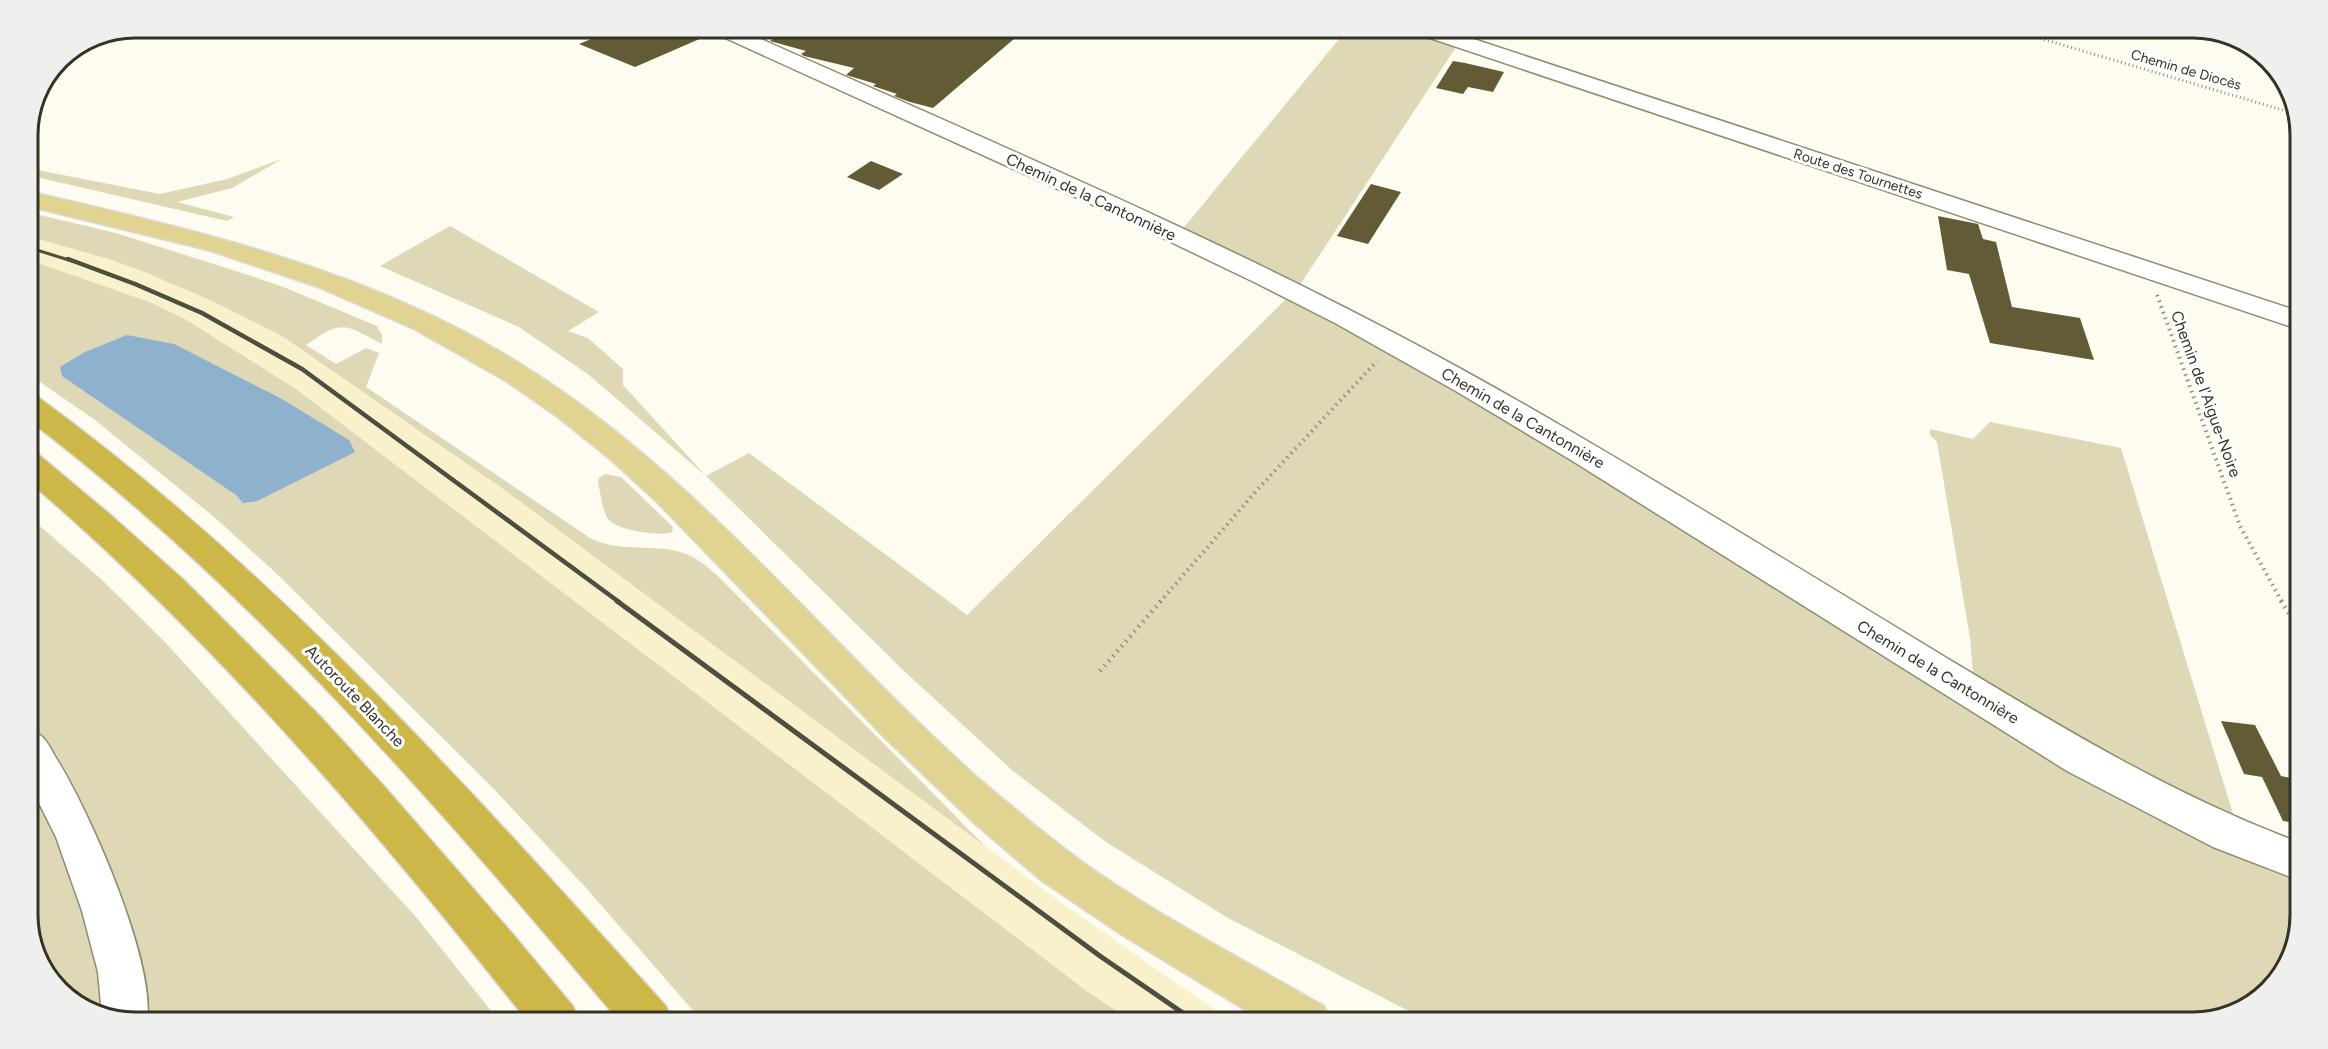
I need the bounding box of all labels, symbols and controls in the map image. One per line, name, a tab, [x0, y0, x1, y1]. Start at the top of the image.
street label: Chemin de Diocès	[2129, 46, 2243, 94]
street label: Route des Tournettes	[1791, 145, 1925, 203]
street label: Chemin de la Cantonnière	[1003, 149, 1179, 245]
street label: Chemin de l'Aigue-Noire	[2167, 308, 2245, 480]
street label: Chemin de la Cantonnière	[1438, 363, 1608, 473]
street label: Chemin de la Cantonnière	[1854, 616, 2023, 728]
street label: Autoroute Blanche	[302, 641, 409, 751]

